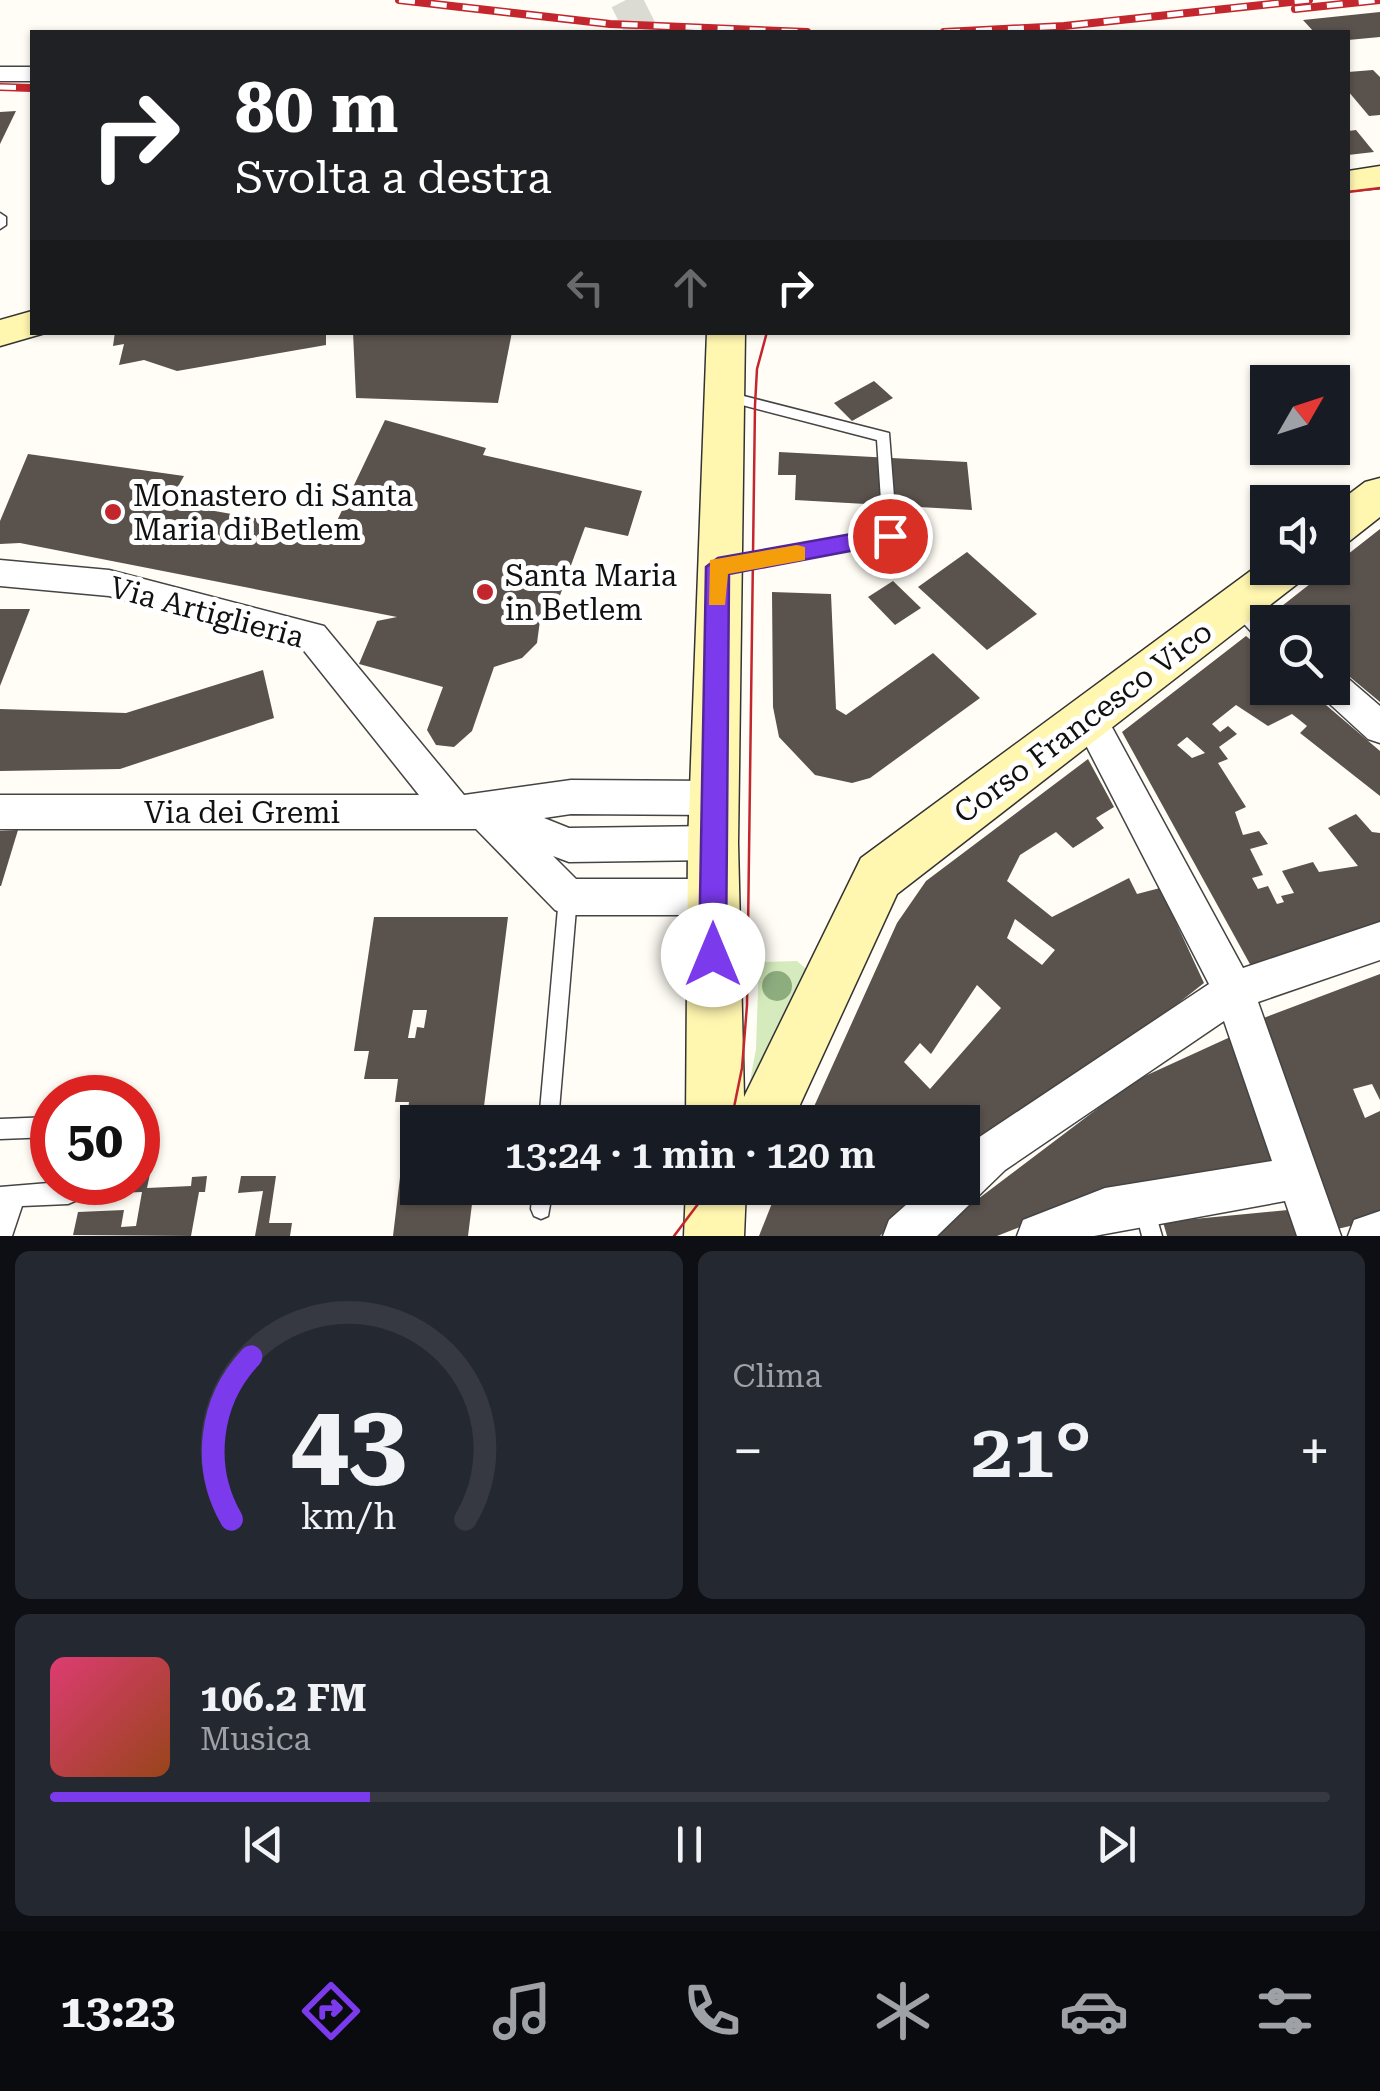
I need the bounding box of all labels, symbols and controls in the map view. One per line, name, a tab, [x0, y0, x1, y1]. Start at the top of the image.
text: 80 m	[235, 67, 399, 149]
icon: right	[70, 70, 200, 200]
text: Svolta a destra	[235, 151, 552, 204]
icon: left	[558, 260, 613, 315]
icon: ahead	[663, 260, 718, 315]
icon: right	[768, 260, 823, 315]
north arrow	[1250, 365, 1350, 465]
map controls	[1250, 365, 1350, 705]
place label: Monastero di Santa Maria di Betlem	[133, 478, 413, 547]
button: sound	[1250, 485, 1350, 585]
pin	[848, 494, 933, 579]
marker: Monastero di Santa Maria di Betlem	[102, 501, 124, 523]
icon: arrive	[863, 509, 918, 564]
place label: Santa Maria in Betlem	[505, 558, 677, 627]
street label: Via Artiglieria	[106, 569, 308, 655]
marker: Santa Maria in Betlem	[474, 581, 496, 603]
button: search	[1250, 605, 1350, 705]
street label: Corso Francesco Vico	[947, 614, 1219, 830]
street label: Via dei Gremi	[144, 795, 340, 830]
position arrow	[661, 903, 765, 1007]
speed limit sign: 50	[30, 1075, 160, 1205]
text: 13:24 · 1 min · 120 m	[505, 1133, 876, 1177]
text: Clima	[733, 1357, 822, 1395]
text: 43	[291, 1381, 407, 1502]
text: 21°	[971, 1407, 1092, 1495]
text: −	[733, 1419, 763, 1483]
text: +	[1299, 1419, 1330, 1483]
text: km/h	[301, 1496, 397, 1538]
text: 106.2 FM	[200, 1676, 367, 1720]
text: Musica	[200, 1720, 311, 1758]
icon: previous	[236, 1817, 291, 1872]
icon: pause	[662, 1817, 717, 1872]
icon: next	[1089, 1817, 1144, 1872]
icon: directions	[296, 1976, 366, 2046]
icon: music	[487, 1976, 557, 2046]
icon: phone	[677, 1976, 747, 2046]
icon: climate	[868, 1976, 938, 2046]
icon: car	[1059, 1976, 1129, 2046]
icon: filters	[1250, 1976, 1320, 2046]
text: 13:23	[60, 1985, 175, 2038]

